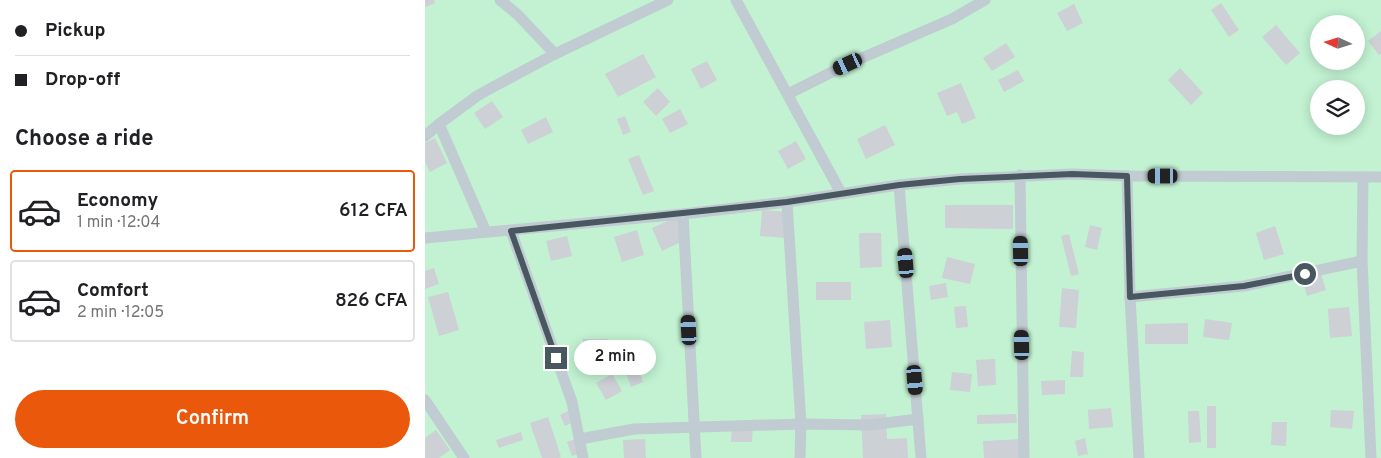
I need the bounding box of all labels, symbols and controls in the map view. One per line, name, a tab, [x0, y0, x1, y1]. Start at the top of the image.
north arrow	[1310, 15, 1365, 70]
map controls	[1310, 15, 1365, 135]
text: Pickup	[45, 19, 105, 43]
car	[831, 51, 864, 77]
text: Drop-off	[45, 68, 120, 92]
button: layers	[1310, 80, 1365, 135]
text: Choose a ride	[15, 126, 153, 153]
car	[1148, 169, 1178, 184]
icon: car	[17, 189, 62, 234]
text: Economy	[77, 189, 158, 213]
text: 612 CFA	[339, 199, 408, 223]
text: 1 min · 12:04	[77, 213, 160, 233]
car	[1013, 236, 1028, 266]
car	[897, 247, 914, 279]
route start	[1294, 263, 1316, 285]
icon: car	[17, 279, 62, 324]
text: Comfort	[77, 279, 149, 303]
text: 826 CFA	[335, 289, 408, 313]
text: 2 min · 12:05	[77, 303, 164, 323]
car	[680, 315, 697, 345]
car	[1014, 330, 1029, 360]
callout: 2 min	[573, 340, 656, 376]
route end	[545, 347, 567, 369]
text: 2 min	[594, 347, 636, 367]
car	[906, 364, 923, 396]
button: Confirm	[15, 390, 410, 448]

